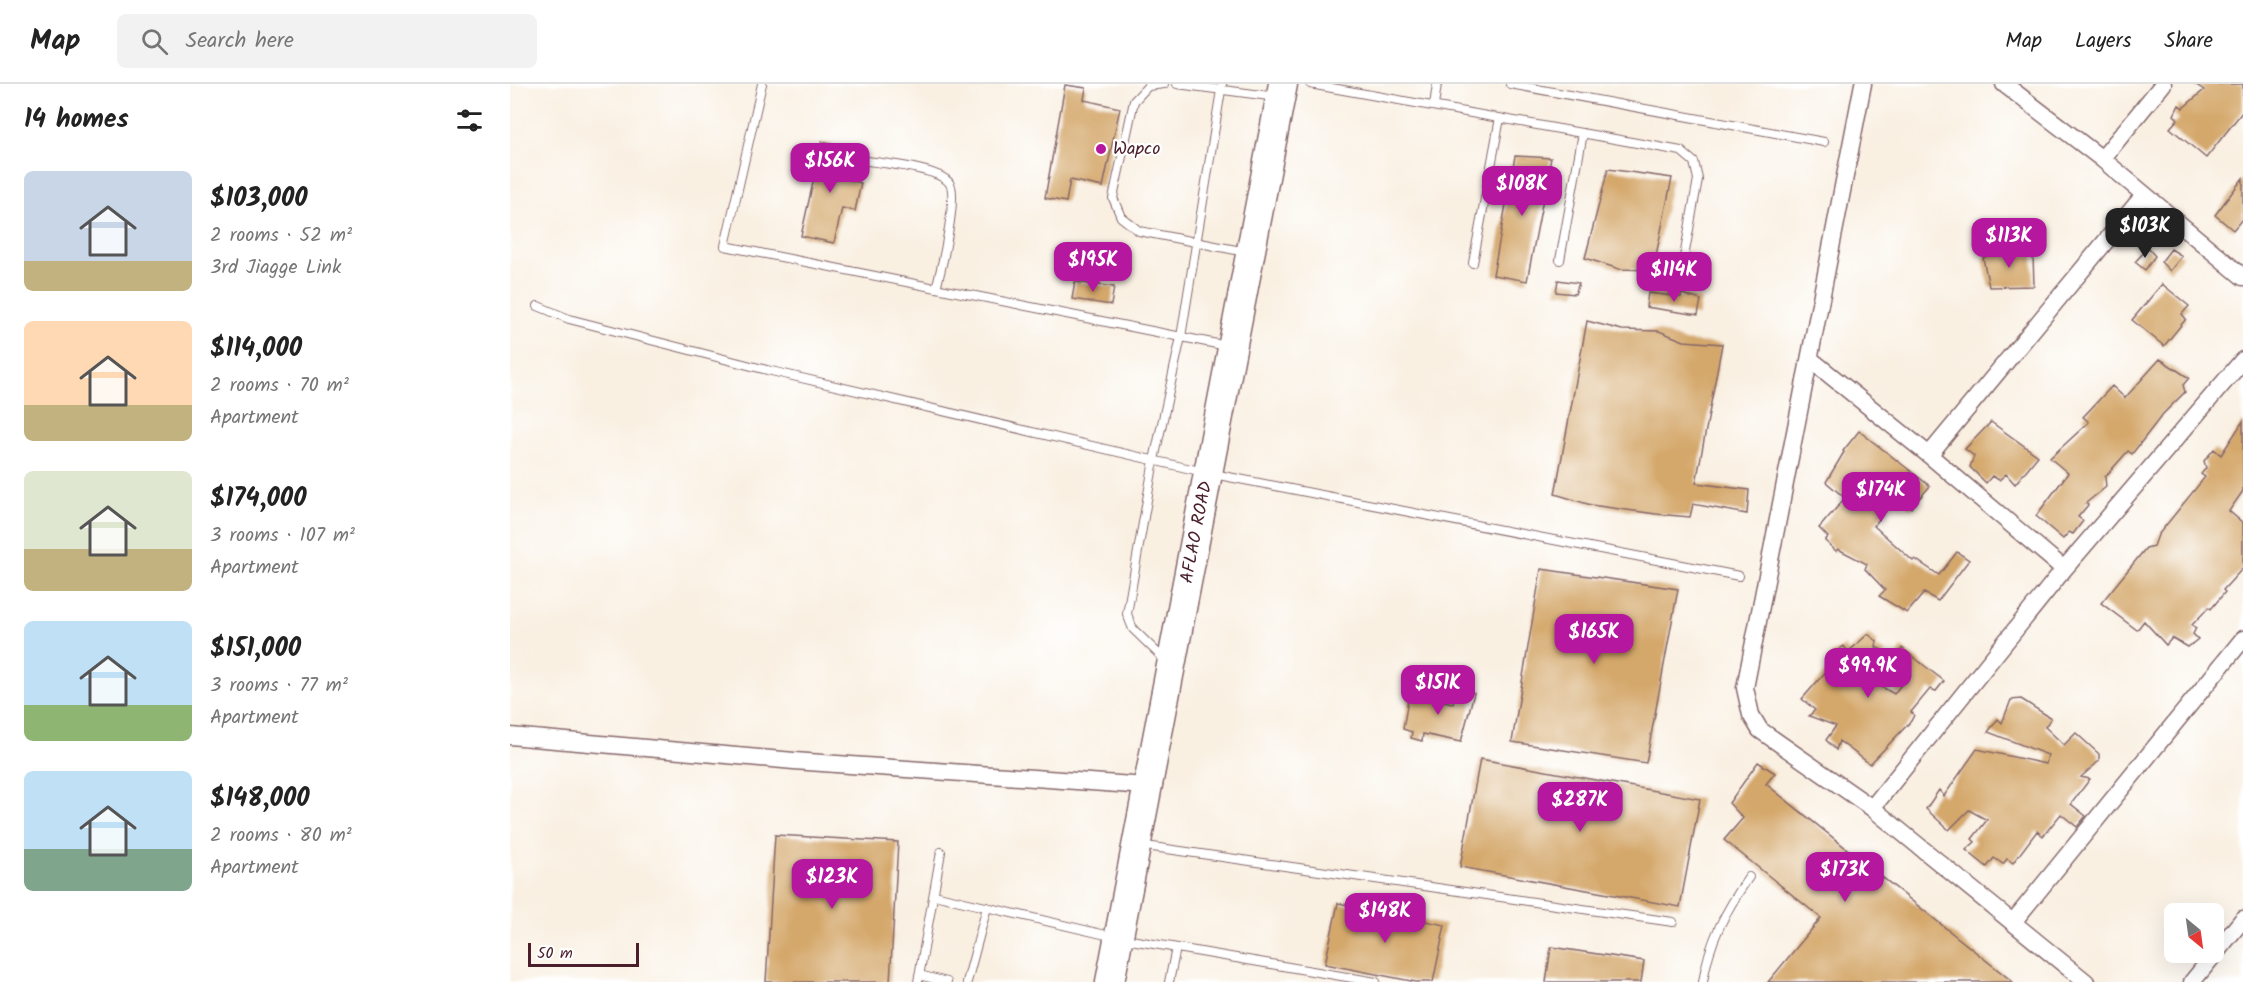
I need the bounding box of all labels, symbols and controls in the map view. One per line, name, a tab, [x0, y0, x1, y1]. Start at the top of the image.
search box	[117, 14, 537, 68]
text: Map	[30, 19, 81, 64]
text: Search here	[186, 24, 294, 59]
icon: search	[138, 25, 171, 58]
text: Map	[2005, 25, 2042, 58]
text: Layers	[2075, 25, 2131, 58]
text: Share	[2164, 25, 2213, 58]
text: 14 homes	[24, 99, 129, 141]
icon: filters	[453, 104, 486, 137]
place label: Wapco	[1113, 135, 1160, 164]
marker: Wapco	[1094, 142, 1108, 156]
pin: $156K	[788, 143, 872, 194]
text: $156K	[805, 146, 855, 178]
pin: $108K	[1480, 166, 1564, 217]
text: $108K	[1496, 169, 1548, 201]
text: $103,000	[210, 178, 308, 220]
icon: home	[72, 195, 144, 267]
pin: $103K	[2103, 208, 2187, 259]
text: $103K	[2119, 211, 2171, 243]
pin: $113K	[1967, 218, 2051, 269]
text: 2 rooms · 52 m²	[210, 220, 352, 252]
text: $113K	[1986, 221, 2032, 253]
pin: $195K	[1051, 242, 1135, 293]
text: $195K	[1068, 245, 1118, 277]
text: 3rd Jiagge Link	[210, 252, 341, 284]
pin: $114K	[1632, 252, 1716, 303]
text: $114K	[1651, 255, 1697, 287]
text: $114,000	[210, 328, 302, 370]
icon: home	[72, 345, 144, 417]
text: 2 rooms · 70 m²	[210, 370, 349, 402]
text: Apartment	[210, 402, 299, 434]
pin: $174K	[1839, 472, 1923, 523]
text: $174K	[1856, 475, 1906, 507]
text: $174,000	[210, 478, 307, 520]
street label: AFLAO ROAD	[1173, 478, 1221, 586]
icon: home	[72, 495, 144, 567]
text: 3 rooms · 107 m²	[210, 520, 355, 552]
text: Apartment	[210, 552, 299, 584]
pin: $165K	[1552, 614, 1636, 665]
text: $165K	[1569, 617, 1619, 649]
text: $151,000	[210, 628, 301, 670]
icon: home	[72, 645, 144, 717]
pin: $99.9K	[1819, 648, 1917, 699]
text: $99.9K	[1839, 651, 1897, 683]
pin: $151K	[1396, 665, 1480, 716]
text: $151K	[1415, 668, 1461, 700]
text: 3 rooms · 77 m²	[210, 670, 348, 702]
text: Apartment	[210, 702, 299, 734]
text: $148,000	[210, 778, 310, 820]
pin: $287K	[1538, 782, 1622, 833]
text: $287K	[1552, 785, 1608, 817]
icon: home	[72, 795, 144, 867]
text: 2 rooms · 80 m²	[210, 820, 352, 852]
text: Apartment	[210, 852, 299, 884]
pin: $173K	[1803, 852, 1887, 903]
text: $173K	[1820, 855, 1870, 887]
pin: $123K	[790, 859, 874, 910]
text: $123K	[806, 862, 858, 894]
pin: $148K	[1343, 893, 1427, 944]
text: $148K	[1359, 896, 1411, 928]
north arrow	[2164, 903, 2224, 963]
map controls	[2164, 903, 2224, 963]
scale bar	[528, 940, 639, 968]
text: 50 m	[537, 941, 573, 966]

